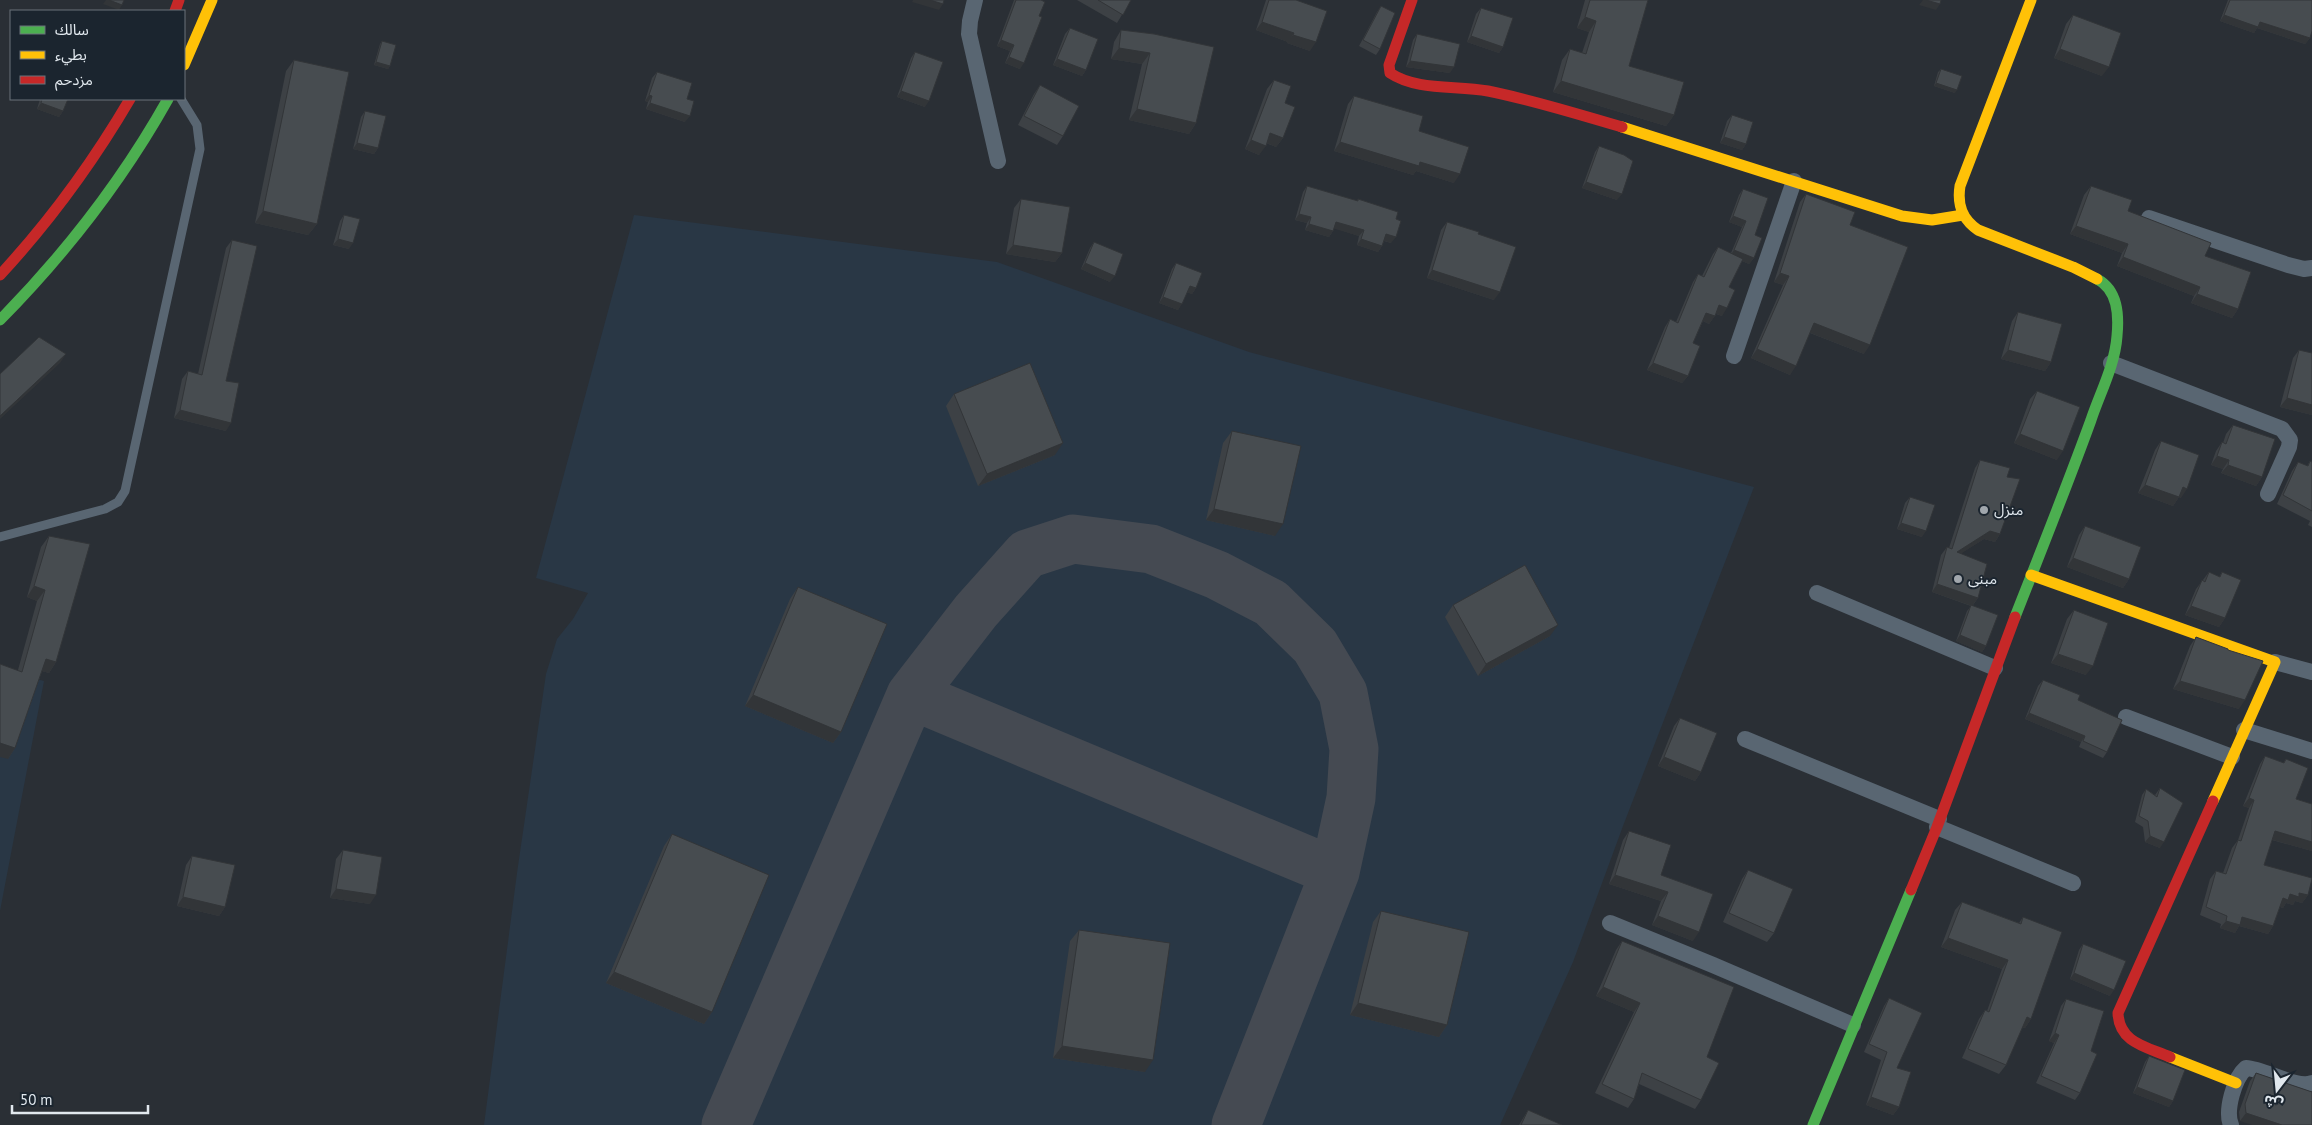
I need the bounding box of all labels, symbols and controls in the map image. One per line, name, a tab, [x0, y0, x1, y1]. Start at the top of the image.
legend	[10, 10, 185, 100]
text: سالك	[55, 20, 89, 39]
text: بطيء	[55, 45, 87, 66]
text: مزدحم	[55, 70, 93, 91]
place label: منزل	[1994, 500, 2023, 519]
marker: منزل	[1978, 504, 1990, 516]
place label: مبنى	[1968, 569, 1997, 588]
marker: مبنى	[1952, 573, 1964, 585]
north arrow	[2252, 1065, 2302, 1115]
scale bar	[12, 1082, 149, 1114]
text: 50 m	[20, 1090, 53, 1109]
text: ش	[2262, 1091, 2285, 1114]

